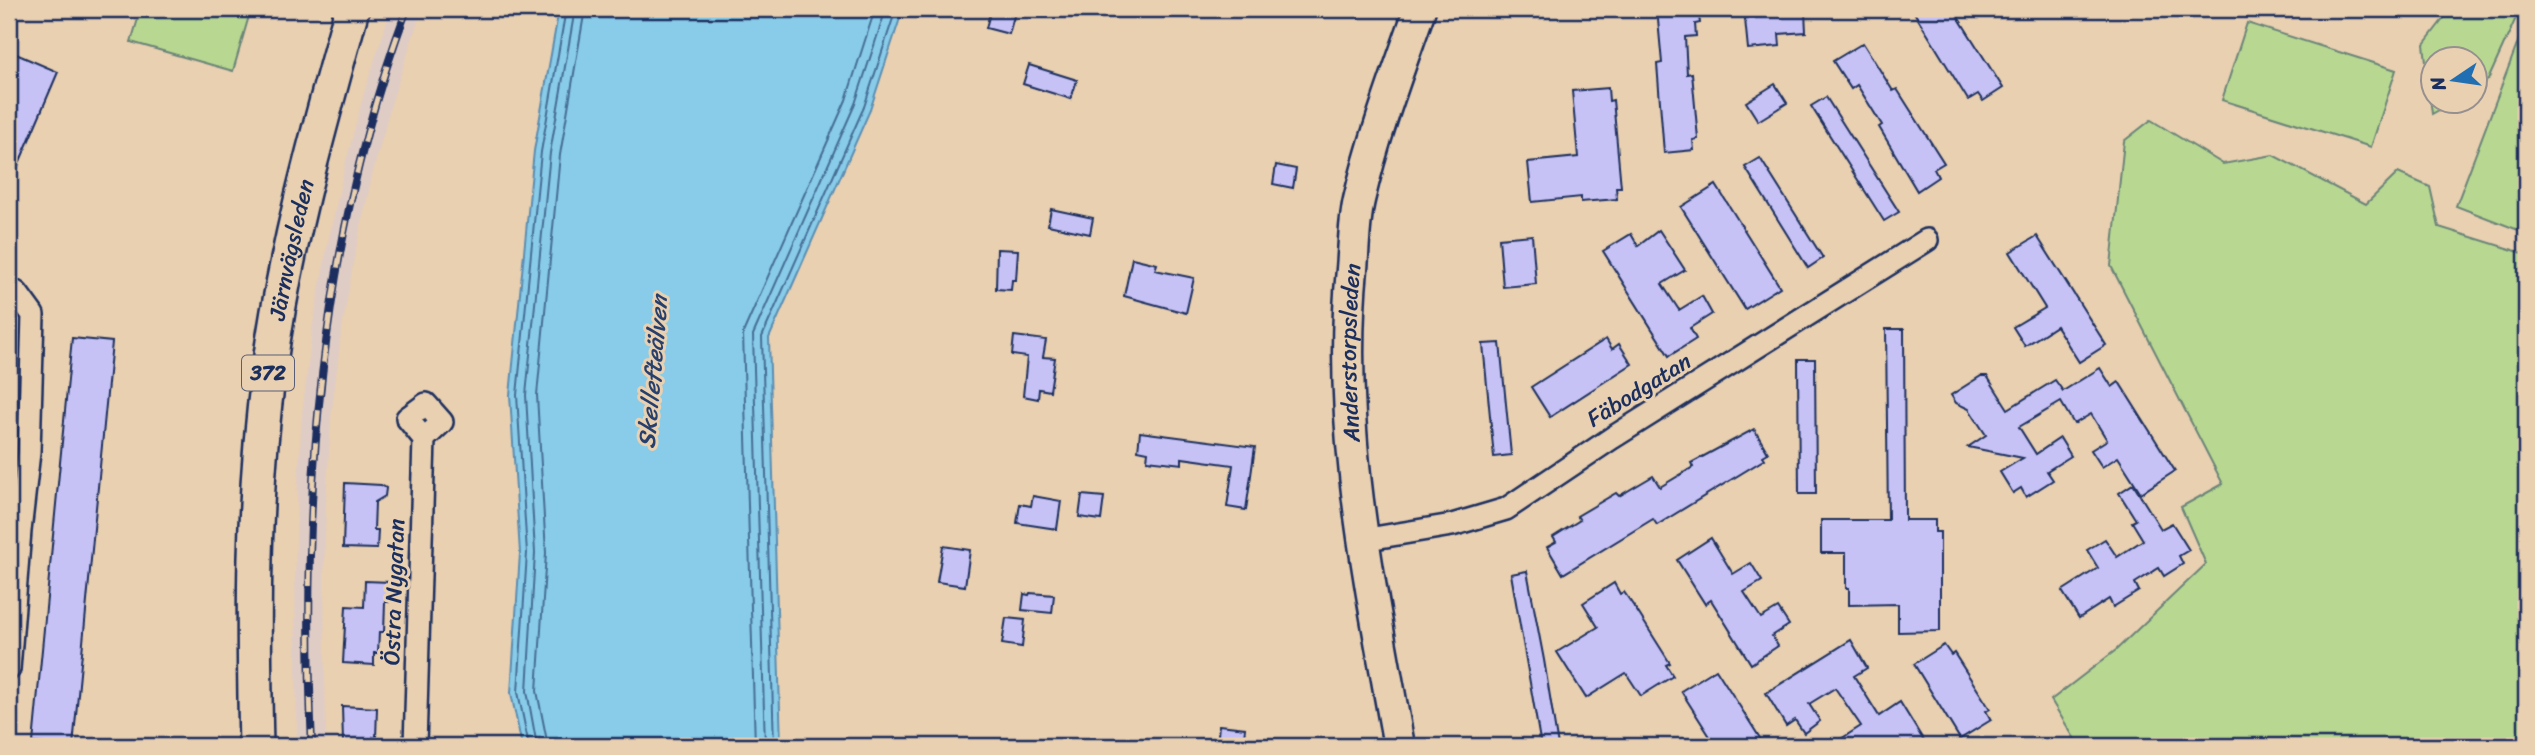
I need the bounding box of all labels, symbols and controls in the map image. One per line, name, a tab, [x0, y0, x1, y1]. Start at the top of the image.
north arrow	[2420, 46, 2490, 116]
text: N	[2420, 73, 2456, 95]
street label: Järnvägsleden	[256, 175, 326, 324]
street label: Anderstorpsleden	[1327, 261, 1373, 445]
water label: Skellefteälven	[625, 291, 681, 450]
street label: Fäbodgatan	[1578, 341, 1700, 439]
road number: 372	[242, 356, 294, 390]
street label: Östra Nygatan	[371, 518, 417, 666]

